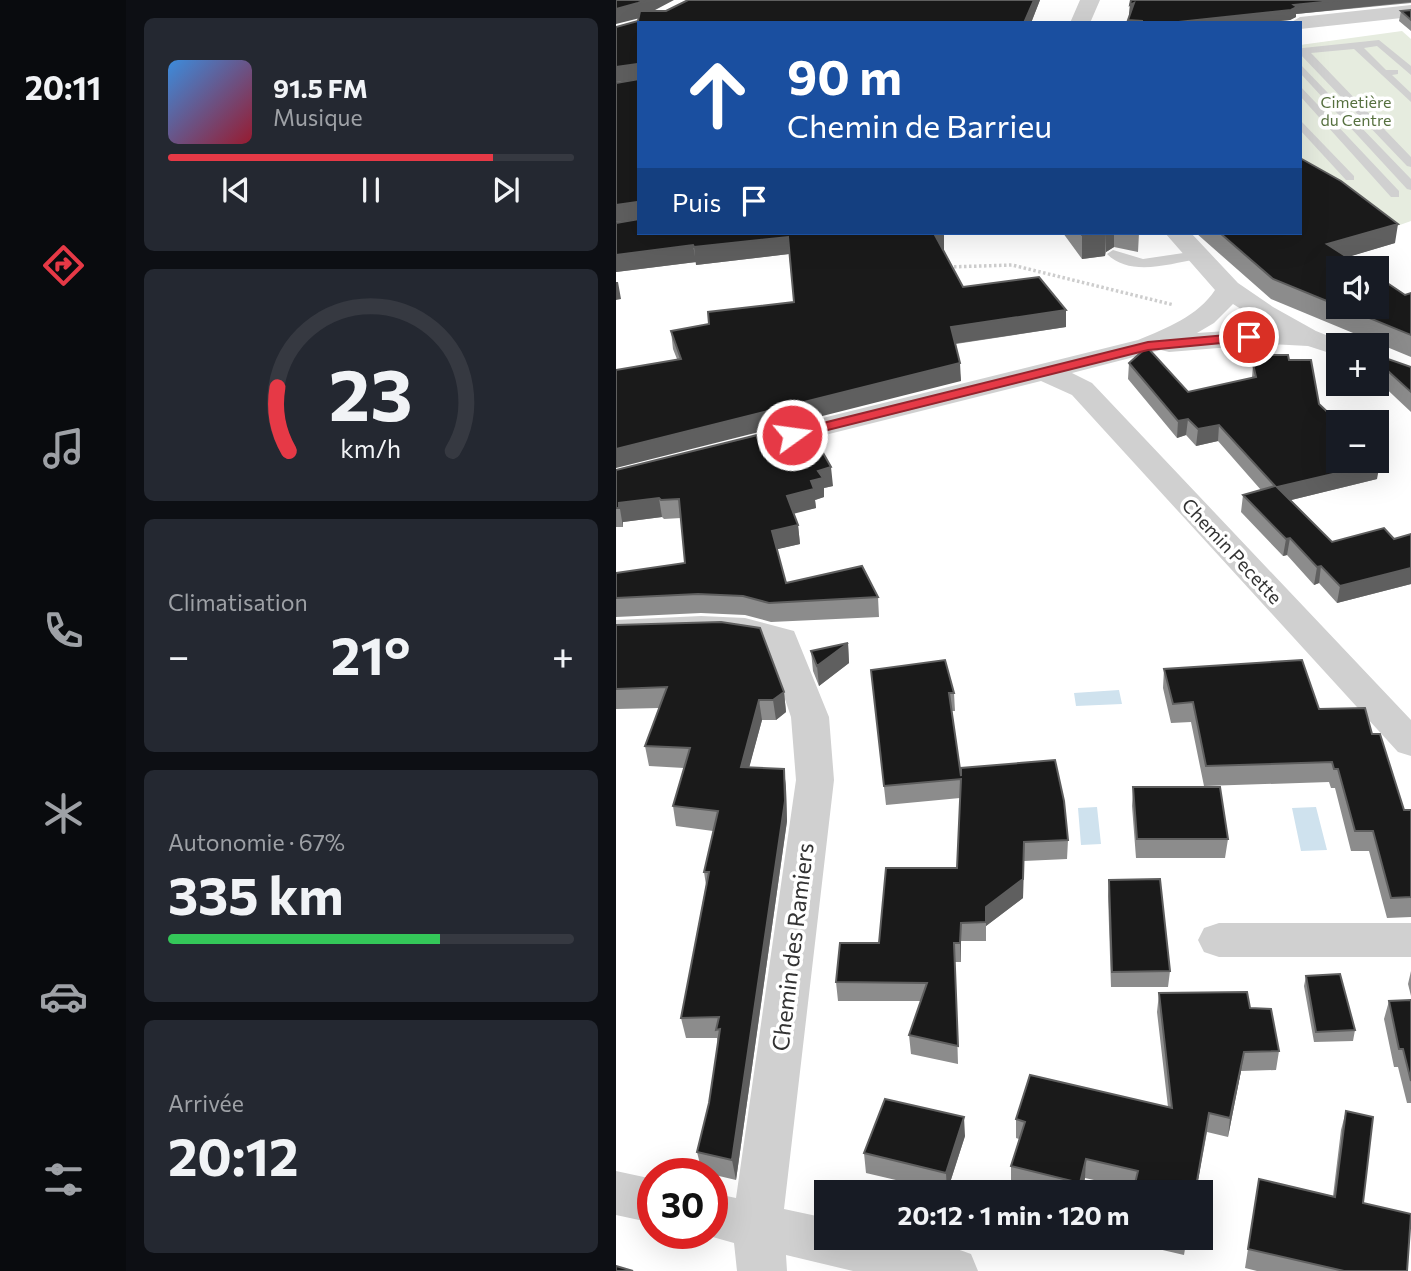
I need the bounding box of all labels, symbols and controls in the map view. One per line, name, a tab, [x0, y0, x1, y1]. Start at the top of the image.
text: 90 m	[787, 45, 902, 105]
icon: ahead	[672, 49, 763, 140]
text: 20:11	[25, 67, 101, 107]
text: 91.5 FM	[273, 72, 368, 103]
park label: Cimetière du Centre	[1320, 92, 1392, 129]
text: Musique	[273, 103, 363, 131]
text: Chemin de Barrieu	[787, 105, 1052, 145]
icon: previous	[217, 171, 255, 209]
icon: pause	[352, 171, 390, 209]
icon: next	[487, 171, 525, 209]
icon: arrive	[735, 182, 773, 220]
text: Puis	[672, 186, 721, 217]
icon: directions	[39, 241, 88, 290]
map controls	[1326, 256, 1389, 473]
button: sound	[1326, 256, 1389, 319]
pin	[1219, 307, 1279, 367]
icon: arrive	[1230, 318, 1268, 356]
button: +	[1326, 333, 1389, 396]
text: 23	[329, 347, 413, 436]
position arrow	[755, 398, 829, 472]
button: −	[1326, 410, 1389, 473]
icon: music	[39, 424, 88, 473]
text: km/h	[341, 433, 401, 463]
street label: Chemin Pecette	[1177, 493, 1287, 608]
text: Climatisation	[168, 588, 308, 616]
icon: phone	[39, 606, 88, 655]
text: 21°	[331, 622, 410, 686]
text: −	[168, 631, 190, 678]
text: +	[552, 631, 574, 678]
icon: climate	[39, 789, 88, 838]
text: Autonomie · 67%	[168, 828, 345, 856]
street label: Chemin des Ramiers	[765, 841, 819, 1053]
text: 335 km	[168, 862, 344, 926]
icon: car	[39, 972, 88, 1021]
text: Arrivée	[168, 1089, 244, 1117]
text: 20:12	[168, 1123, 299, 1187]
icon: filters	[39, 1155, 88, 1204]
speed limit sign: 30	[637, 1158, 728, 1249]
text: 20:12 · 1 min · 120 m	[898, 1199, 1130, 1230]

